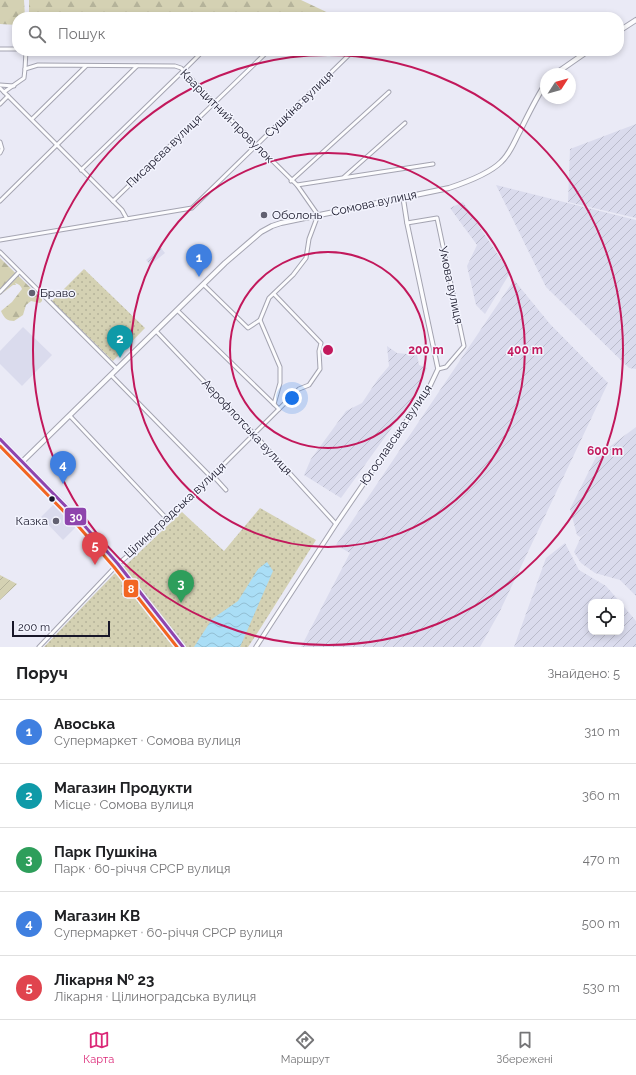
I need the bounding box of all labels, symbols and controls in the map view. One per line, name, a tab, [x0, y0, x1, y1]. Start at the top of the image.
search box	[12, 12, 624, 56]
icon: search	[26, 23, 48, 45]
text: Пошук	[58, 25, 106, 43]
street label: Кварцитний провулок	[177, 66, 277, 166]
street label: Сушкіна вулиця	[262, 68, 336, 140]
north arrow	[540, 68, 576, 104]
street label: Писарєва вулиця	[124, 112, 204, 190]
street label: Сомова вулиця	[330, 187, 418, 219]
place label: Оболонь	[272, 208, 322, 222]
marker: Оболонь	[259, 210, 269, 220]
pin: 1	[186, 244, 212, 277]
street label: Умова вулиця	[436, 245, 466, 325]
place label: Браво	[40, 286, 75, 300]
marker: Браво	[27, 288, 37, 298]
pin: 2	[107, 325, 133, 358]
centre of rings	[321, 343, 335, 357]
text: 200 m	[408, 343, 444, 357]
text: 400 m	[507, 343, 543, 357]
street label: Аерофлотська вулиця	[199, 376, 295, 478]
street label: Югославська вулиця	[357, 382, 435, 488]
your location	[282, 388, 302, 408]
text: 600 m	[587, 444, 623, 458]
pin: 4	[50, 451, 76, 484]
street label: Цілиноградська вулиця	[121, 459, 229, 561]
unlabelled marker	[47, 494, 57, 504]
line badge: 30	[64, 507, 87, 526]
text: 30	[70, 511, 83, 524]
place label: Казка	[16, 514, 48, 528]
marker: Казка	[51, 516, 61, 526]
pin: 5	[82, 532, 108, 565]
pin: 3	[168, 570, 194, 603]
line badge: 8	[123, 579, 139, 598]
text: 8	[128, 583, 135, 596]
map controls	[588, 599, 624, 635]
button: locate	[588, 599, 624, 635]
scale bar	[12, 619, 110, 638]
text: 200 m	[18, 621, 50, 634]
text: Поруч	[16, 663, 68, 683]
text: Знайдено: 5	[547, 666, 620, 681]
text: Авоська	[54, 715, 115, 733]
text: 1	[26, 724, 32, 739]
text: 310 m	[584, 724, 620, 739]
text: Супермаркет · Сомова вулиця	[54, 733, 241, 748]
text: Магазин Продукти	[54, 779, 192, 797]
text: 2	[25, 788, 33, 803]
text: 360 m	[582, 788, 620, 803]
text: Місце · Сомова вулиця	[54, 797, 194, 812]
text: Парк Пушкіна	[54, 843, 157, 861]
text: 3	[25, 852, 33, 867]
text: 470 m	[583, 852, 620, 867]
text: Парк · 60-річчя СРСР вулиця	[54, 861, 231, 876]
text: Магазин КВ	[54, 907, 140, 925]
text: 4	[25, 916, 33, 931]
text: 500 m	[582, 916, 620, 931]
text: Супермаркет · 60-річчя СРСР вулиця	[54, 925, 283, 940]
text: Лікарня № 23	[54, 971, 154, 989]
text: 5	[25, 980, 33, 995]
text: 530 m	[583, 980, 620, 995]
text: Лікарня · Цілиноградська вулиця	[54, 989, 256, 1004]
tab: Карта	[83, 1029, 114, 1066]
tab: Маршрут	[281, 1029, 330, 1066]
tab: Збережені	[496, 1029, 553, 1066]

